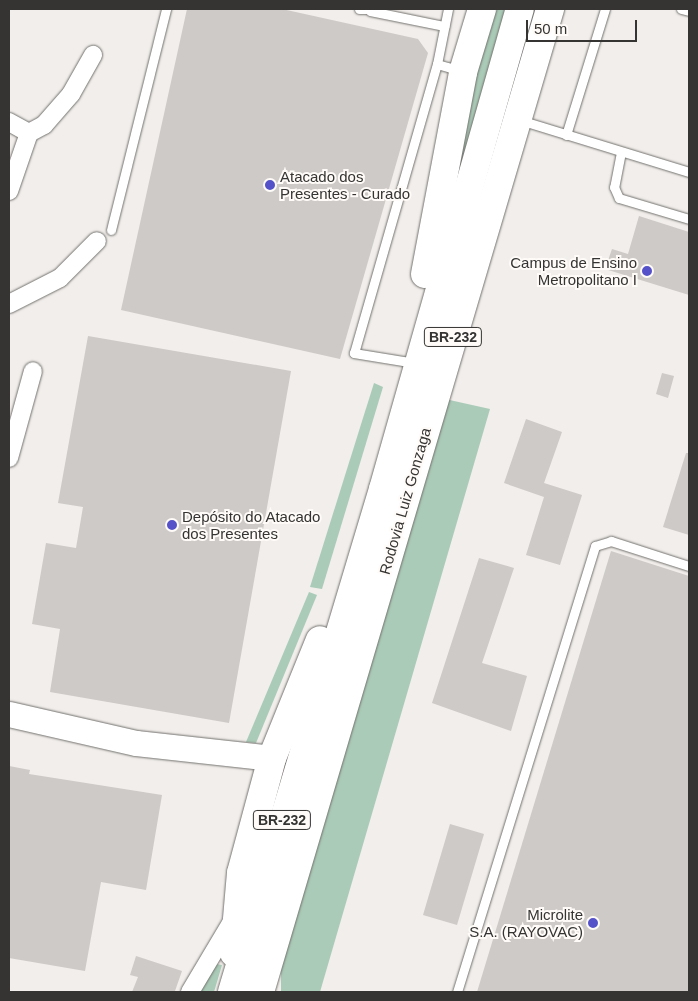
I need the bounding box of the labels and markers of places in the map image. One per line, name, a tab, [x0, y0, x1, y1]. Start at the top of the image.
place label: Atacado dos Presentes - Curado	[280, 167, 410, 202]
marker: Atacado dos Presentes - Curado	[264, 179, 276, 191]
place label: Campus de Ensino Metropolitano I	[510, 253, 637, 288]
marker: Campus de Ensino Metropolitano I	[641, 265, 653, 277]
place label: Depósito do Atacado dos Presentes	[182, 507, 321, 542]
marker: Depósito do Atacado dos Presentes	[166, 519, 178, 531]
place label: Microlite S.A. (RAYOVAC)	[469, 905, 583, 940]
marker: Microlite S.A. (RAYOVAC)	[587, 917, 599, 929]

